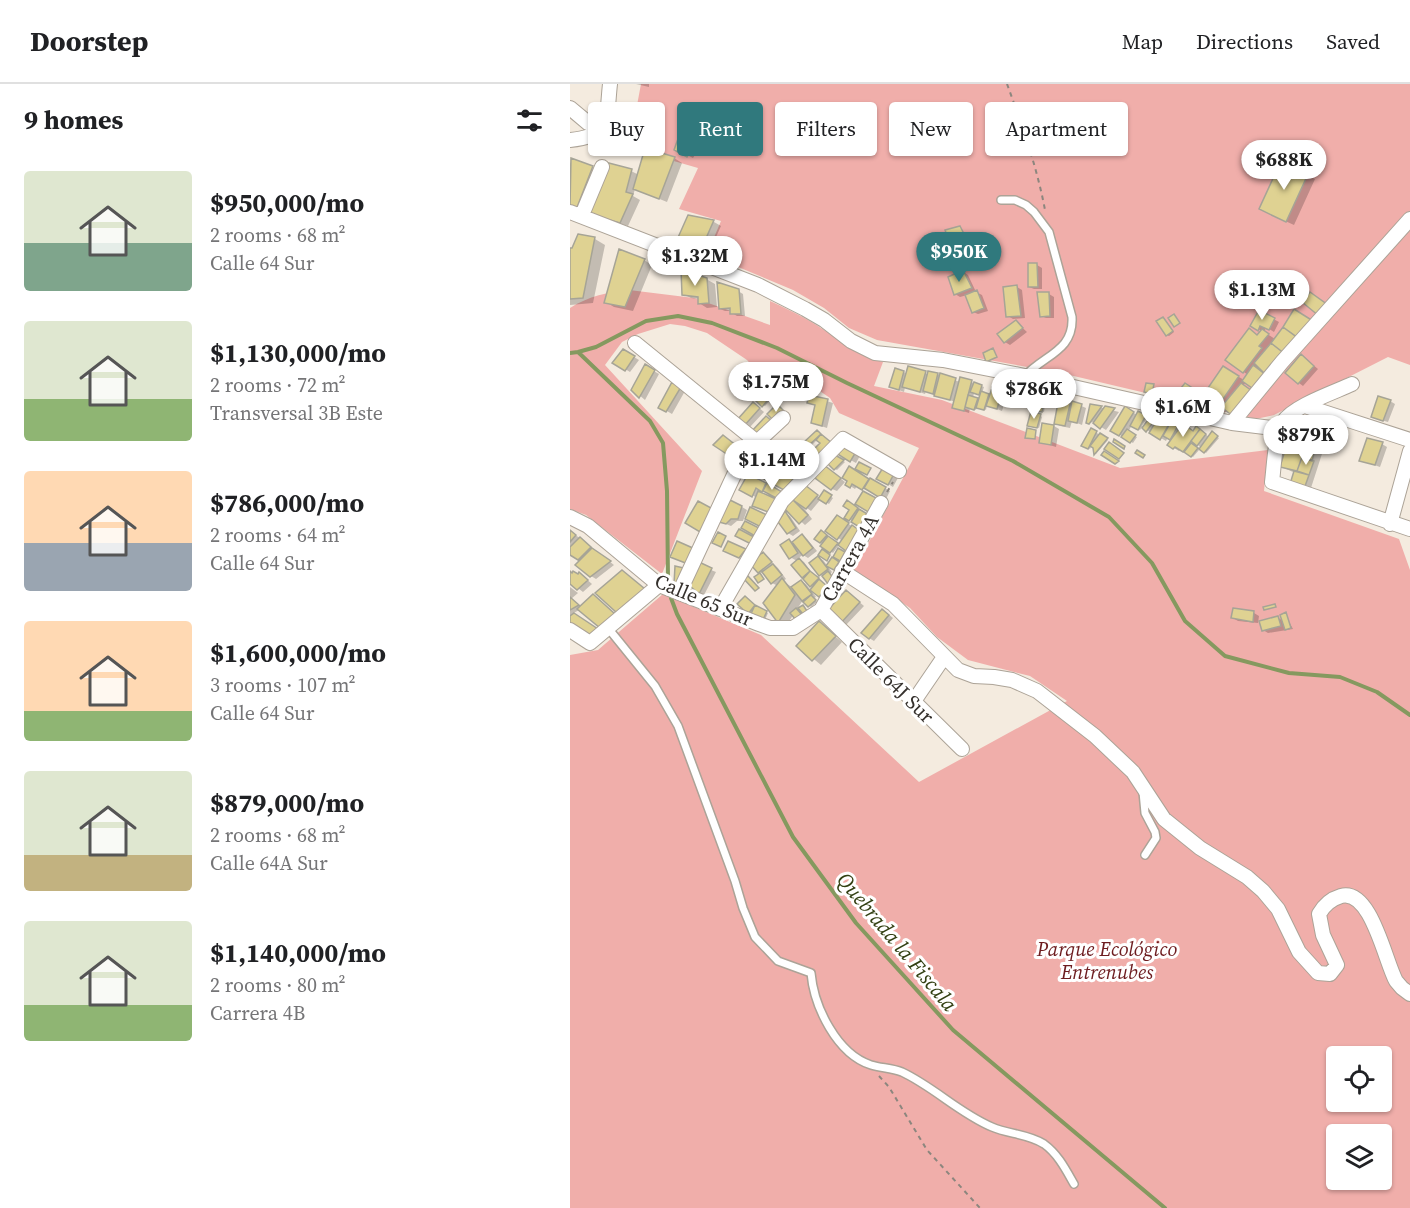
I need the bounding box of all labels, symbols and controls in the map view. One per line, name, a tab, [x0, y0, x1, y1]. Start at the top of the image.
text: Doorstep	[30, 22, 148, 60]
text: Map	[1122, 27, 1163, 56]
text: Directions	[1196, 27, 1293, 56]
text: Saved	[1326, 27, 1380, 56]
text: 9 homes	[24, 102, 123, 138]
chip: Buy	[588, 102, 665, 156]
chip: Rent	[677, 102, 763, 156]
chip: Filters	[775, 102, 877, 156]
chip: New	[889, 102, 973, 156]
chip: Apartment	[985, 102, 1128, 156]
icon: filters	[513, 104, 546, 137]
pin: $688K	[1242, 140, 1326, 191]
text: $688K	[1255, 145, 1313, 173]
text: $950,000/mo	[210, 185, 364, 221]
icon: home	[72, 195, 144, 267]
text: 2 rooms · 68 m²	[210, 221, 346, 249]
pin: $950K	[917, 232, 1001, 283]
pin: $1.32M	[646, 236, 744, 287]
text: $950K	[930, 237, 988, 265]
text: $1.32M	[661, 241, 729, 269]
text: Calle 64 Sur	[210, 249, 314, 277]
pin: $1.13M	[1213, 270, 1311, 321]
text: $1.13M	[1228, 275, 1296, 303]
text: $1,130,000/mo	[210, 335, 386, 371]
icon: home	[72, 345, 144, 417]
pin: $1.75M	[727, 362, 825, 413]
text: $1.75M	[742, 367, 810, 395]
pin: $786K	[992, 369, 1076, 420]
text: 2 rooms · 72 m²	[210, 371, 346, 399]
text: $786K	[1005, 374, 1063, 402]
pin: $1.6M	[1141, 387, 1225, 438]
text: $1.6M	[1155, 392, 1211, 420]
text: Transversal 3B Este	[210, 399, 383, 427]
pin: $879K	[1264, 415, 1348, 466]
text: $879K	[1277, 420, 1335, 448]
pin: $1.14M	[723, 440, 821, 491]
text: $1.14M	[738, 445, 806, 473]
text: $786,000/mo	[210, 485, 364, 521]
icon: home	[72, 495, 144, 567]
street label: Carrera 4A	[814, 509, 886, 607]
text: 2 rooms · 64 m²	[210, 521, 346, 549]
text: Calle 64 Sur	[210, 549, 314, 577]
street label: Calle 65 Sur	[650, 567, 758, 633]
street label: Calle 64J Sur	[842, 631, 941, 730]
text: $1,600,000/mo	[210, 635, 386, 671]
icon: home	[72, 645, 144, 717]
text: 3 rooms · 107 m²	[210, 671, 356, 699]
text: Calle 64 Sur	[210, 699, 314, 727]
text: $879,000/mo	[210, 785, 364, 821]
icon: home	[72, 795, 144, 867]
text: 2 rooms · 68 m²	[210, 821, 346, 849]
text: Calle 64A Sur	[210, 849, 328, 877]
water label: Quebrada la Fiscala	[831, 866, 964, 1017]
text: $1,140,000/mo	[210, 935, 386, 971]
park label: Parque Ecológico Entrenubes	[1036, 935, 1177, 986]
icon: home	[72, 945, 144, 1017]
text: 2 rooms · 80 m²	[210, 971, 346, 999]
text: Carrera 4B	[210, 999, 305, 1027]
map controls	[1326, 1046, 1392, 1190]
button: locate	[1326, 1046, 1392, 1112]
button: layers	[1326, 1124, 1392, 1190]

